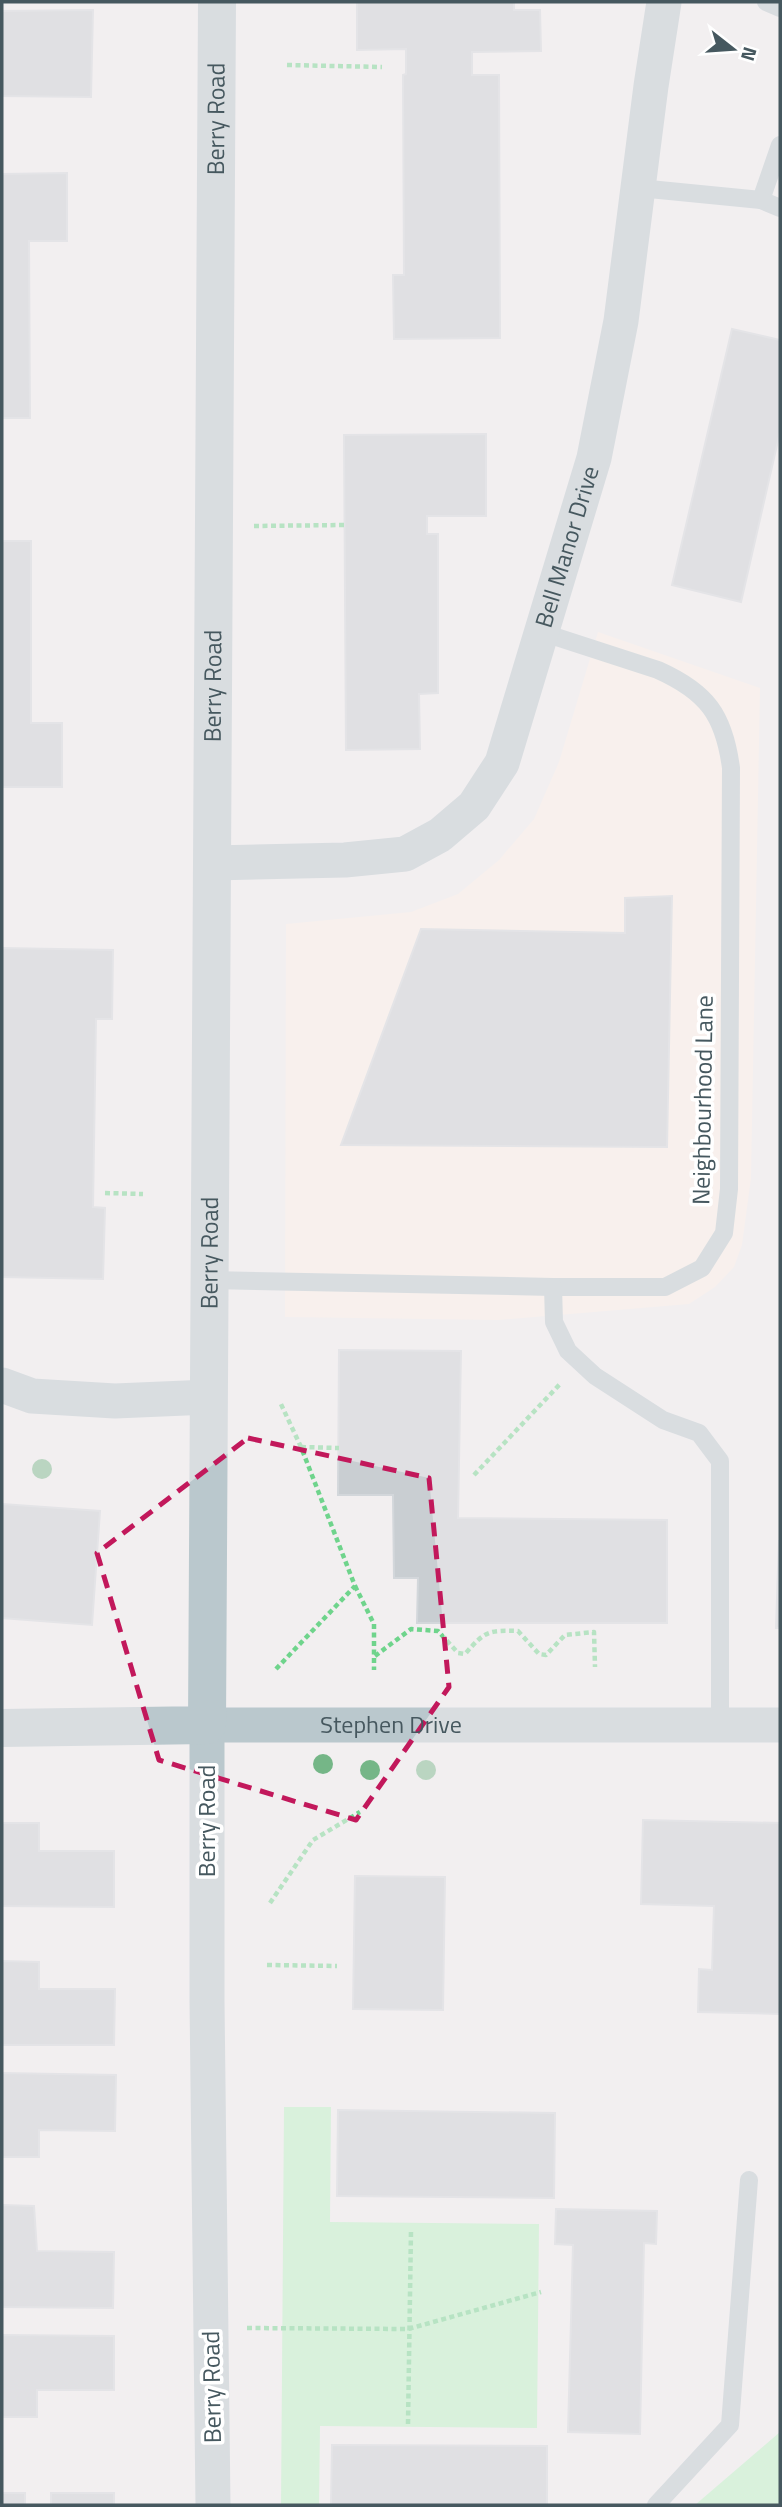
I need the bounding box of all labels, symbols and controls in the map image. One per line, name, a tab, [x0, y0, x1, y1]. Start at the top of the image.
north arrow	[698, 14, 768, 84]
text: N	[734, 44, 766, 65]
street label: Berry Road	[197, 63, 234, 175]
street label: Bell Manor Drive	[525, 461, 608, 632]
street label: Berry Road	[194, 630, 230, 742]
street label: Neighbourhood Lane	[682, 995, 722, 1205]
street label: Berry Road	[190, 1197, 227, 1309]
street label: Stephen Drive	[320, 1706, 462, 1742]
street label: Berry Road	[188, 1765, 224, 1877]
street label: Berry Road	[192, 2331, 230, 2443]

